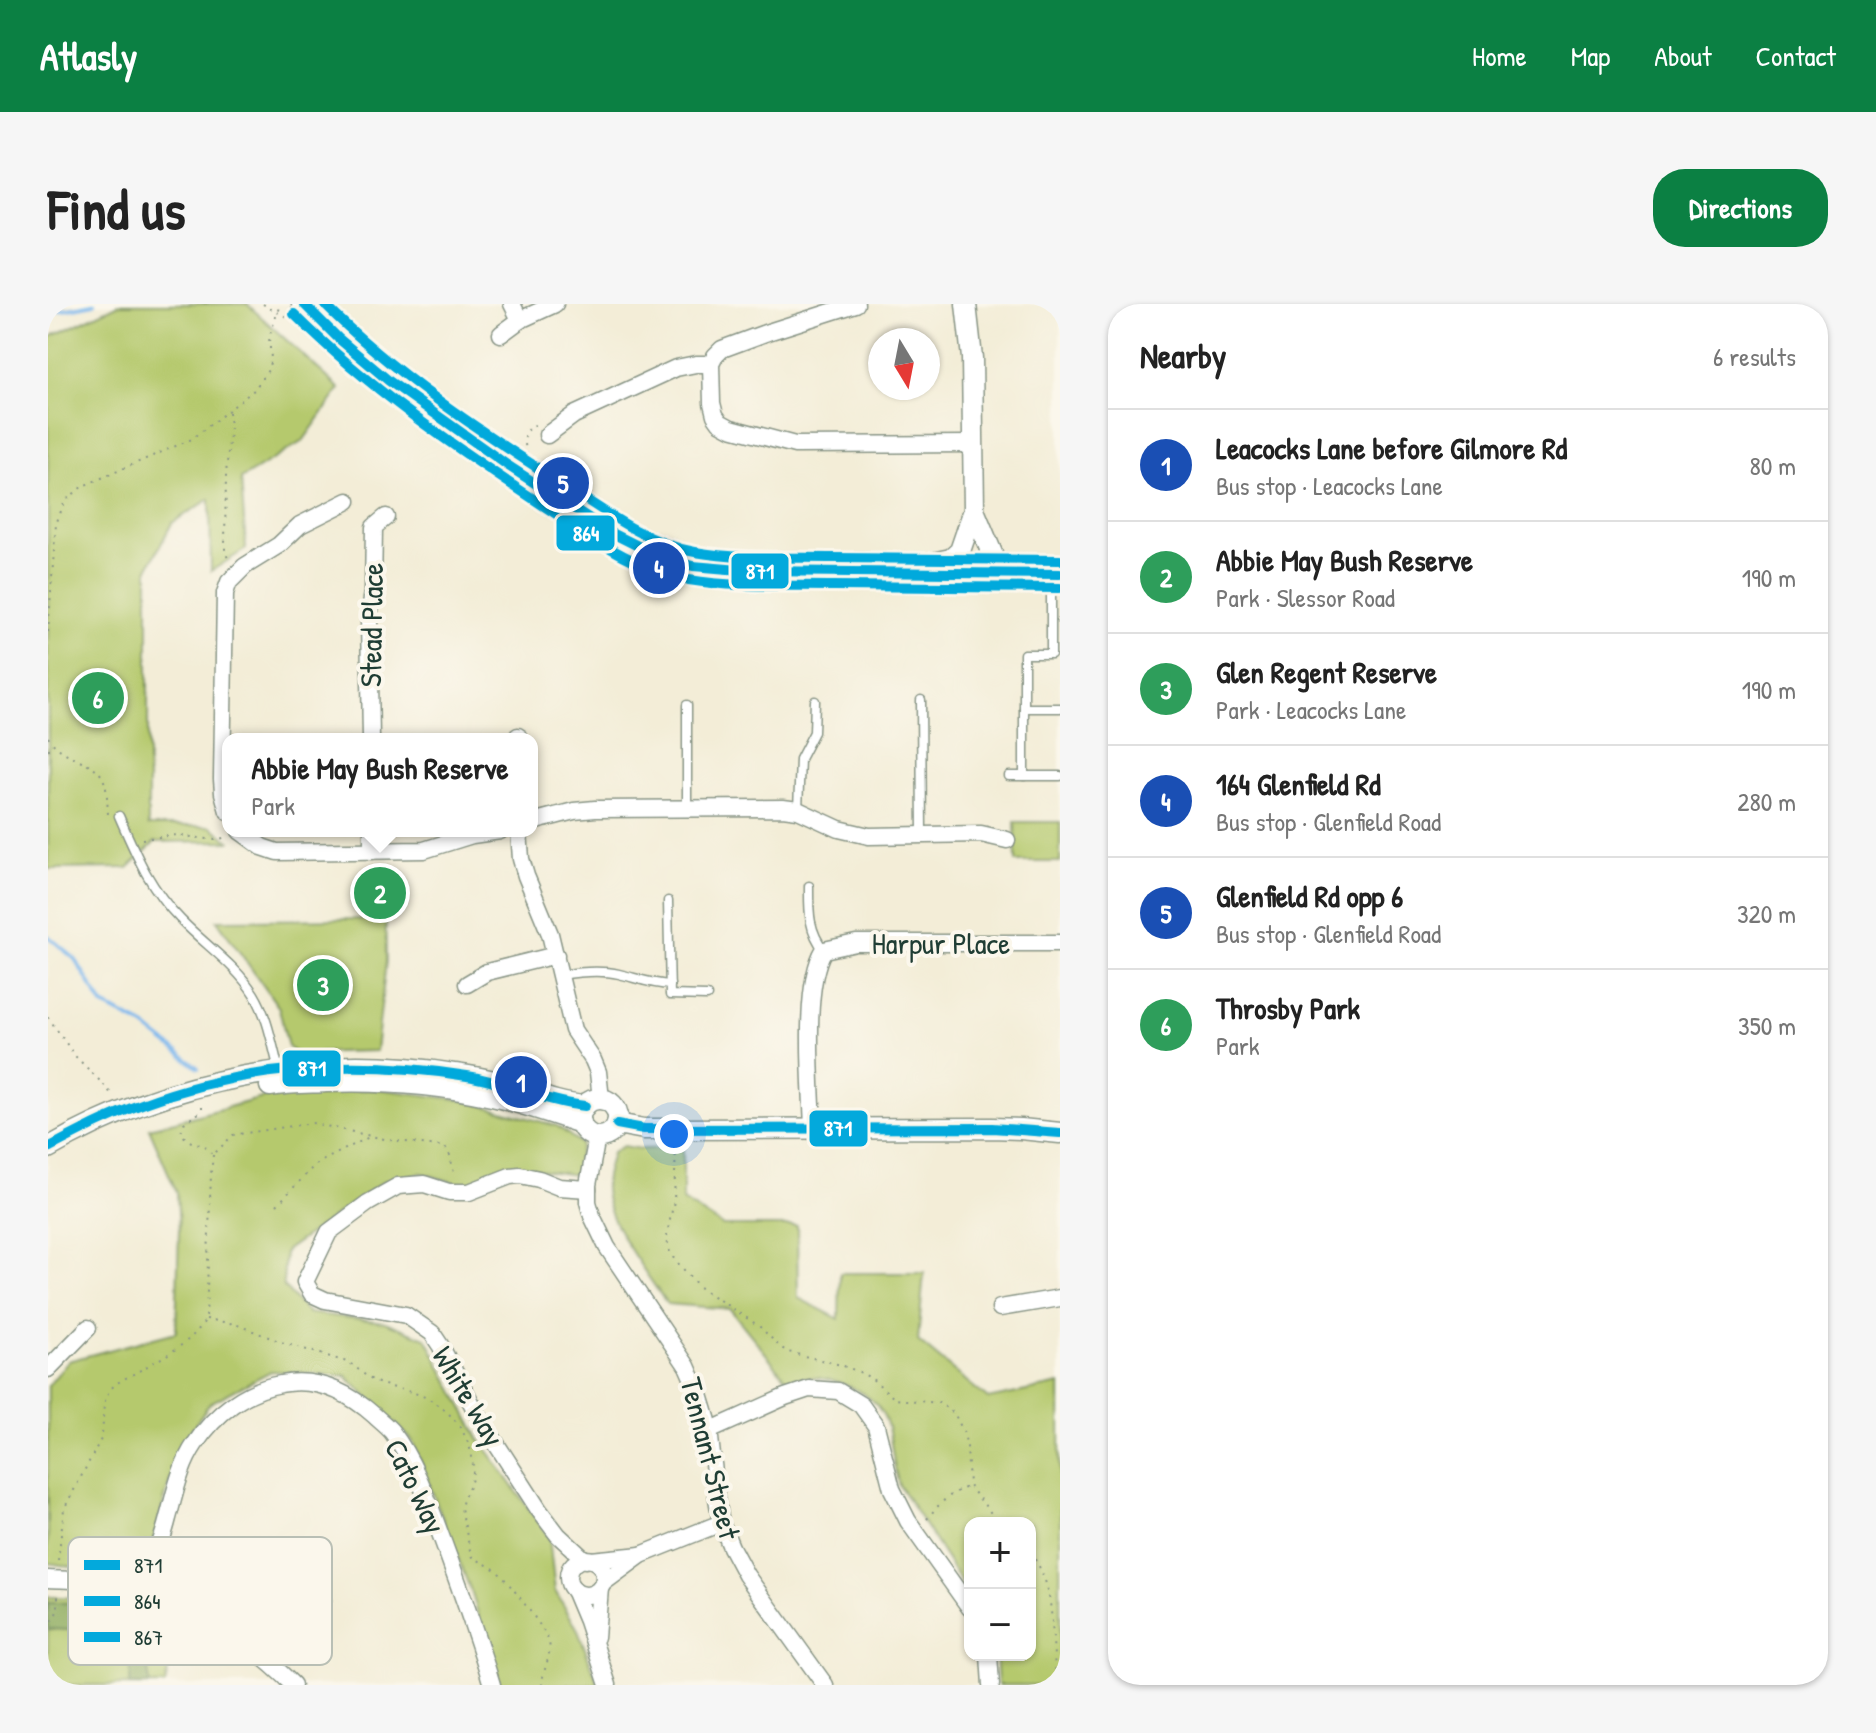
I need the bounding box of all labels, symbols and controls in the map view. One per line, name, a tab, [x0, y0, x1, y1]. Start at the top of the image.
text: Atlasly	[40, 30, 137, 82]
text: Home	[1472, 37, 1527, 75]
text: Map	[1571, 37, 1610, 75]
text: About	[1654, 37, 1712, 75]
text: Contact	[1756, 37, 1836, 75]
button: Directions	[1653, 169, 1828, 247]
text: Find us	[48, 171, 186, 246]
north arrow	[868, 328, 940, 400]
text: Nearby	[1140, 333, 1226, 379]
text: 6 results	[1713, 339, 1796, 374]
text: Leacocks Lane before Gilmore Rd	[1216, 428, 1567, 468]
text: 1	[1161, 448, 1171, 483]
text: 80 m	[1749, 448, 1796, 483]
pin: 5	[537, 453, 589, 513]
text: Bus stop · Leacocks Lane	[1216, 468, 1443, 503]
line badge: 864	[555, 514, 616, 552]
text: 864	[573, 518, 599, 548]
pin: 4	[633, 538, 685, 598]
text: Abbie May Bush Reserve	[1216, 540, 1473, 580]
line badge: 871	[730, 552, 790, 590]
text: 871	[746, 556, 774, 586]
text: 2	[1160, 560, 1172, 595]
text: 190 m	[1742, 560, 1796, 595]
street label: Stead Place	[350, 563, 392, 687]
text: Park · Slessor Road	[1216, 580, 1395, 615]
text: Glen Regent Reserve	[1216, 652, 1437, 692]
pin: 6	[72, 668, 124, 728]
text: 3	[1160, 672, 1172, 707]
text: 190 m	[1742, 672, 1796, 707]
text: Park · Leacocks Lane	[1216, 692, 1406, 727]
popup	[222, 733, 538, 837]
text: Abbie May Bush Reserve	[252, 748, 508, 788]
text: 164 Glenfield Rd	[1216, 764, 1381, 804]
text: 4	[1161, 784, 1171, 819]
text: 280 m	[1737, 784, 1796, 819]
text: Park	[252, 788, 295, 823]
text: Bus stop · Glenfield Road	[1216, 804, 1441, 839]
pin: 2	[354, 863, 406, 923]
text: Glenfield Rd opp 6	[1216, 876, 1403, 916]
text: 5	[1161, 896, 1172, 931]
text: 320 m	[1737, 896, 1796, 931]
text: Bus stop · Glenfield Road	[1216, 916, 1441, 951]
street label: Harpur Place	[872, 923, 1010, 963]
pin: 3	[297, 955, 349, 1015]
text: Throsby Park	[1216, 988, 1360, 1028]
text: 6	[1161, 1008, 1171, 1043]
text: 350 m	[1738, 1008, 1796, 1043]
text: Park	[1216, 1028, 1260, 1063]
line badge: 871	[281, 1049, 342, 1088]
pin: 1	[495, 1052, 547, 1112]
text: 871	[298, 1053, 326, 1083]
line badge: 871	[808, 1109, 869, 1148]
text: 871	[824, 1113, 852, 1143]
your location	[654, 1114, 694, 1154]
street label: White Way	[424, 1339, 514, 1453]
street label: Tennant Street	[672, 1373, 751, 1544]
street label: Cato Way	[376, 1432, 456, 1540]
map controls	[964, 1517, 1036, 1661]
button: +	[964, 1517, 1036, 1589]
legend	[68, 1537, 332, 1665]
text: 871	[134, 1550, 162, 1580]
text: 864	[134, 1586, 161, 1616]
button: −	[964, 1589, 1036, 1661]
text: 867	[134, 1622, 163, 1652]

